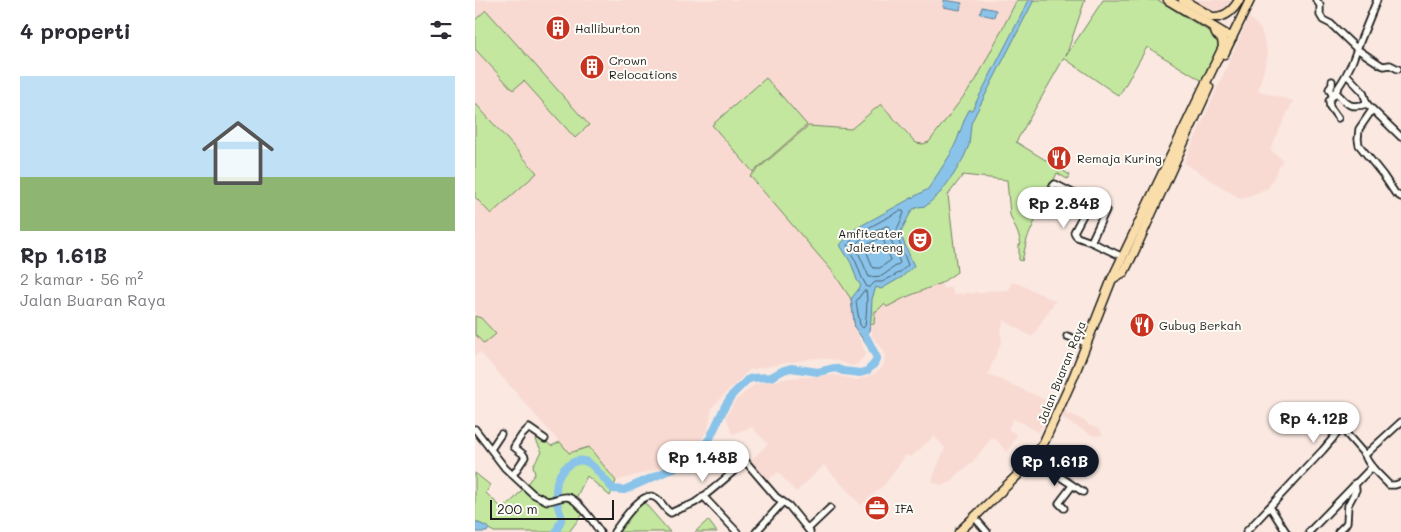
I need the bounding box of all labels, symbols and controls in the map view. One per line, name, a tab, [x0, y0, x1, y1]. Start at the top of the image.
building icon: Halliburton	[545, 15, 571, 41]
icon: filters	[427, 16, 455, 44]
text: 4 properti	[20, 17, 131, 44]
place label: Halliburton	[575, 20, 640, 36]
place label: Crown Relocations	[609, 52, 677, 82]
building icon: Crown Relocations	[579, 54, 605, 80]
icon: home	[193, 108, 283, 198]
restaurant icon: Remaja Kuring	[1046, 145, 1072, 171]
place label: Remaja Kuring	[1077, 150, 1162, 166]
pin: Rp 2.84B	[1012, 186, 1116, 229]
text: Rp 2.84B	[1028, 192, 1100, 213]
place label: Amfiteater Jaletreng	[838, 225, 903, 255]
theatre icon: Amfiteater Jaletreng	[907, 227, 933, 253]
text: Rp 1.61B	[20, 241, 107, 268]
text: 2 kamar · 56 m²	[20, 268, 143, 289]
text: Jalan Buaran Raya	[20, 289, 166, 310]
restaurant icon: Gubug Berkah	[1129, 312, 1155, 338]
place label: Gubug Berkah	[1159, 317, 1241, 333]
street label: Jalan Buaran Raya	[1033, 318, 1089, 426]
pin: Rp 4.12B	[1262, 402, 1366, 444]
text: Rp 4.12B	[1280, 407, 1348, 428]
pin: Rp 1.48B	[651, 440, 755, 483]
pin: Rp 1.61B	[1003, 444, 1107, 487]
text: Rp 1.48B	[668, 446, 738, 467]
text: Rp 1.61B	[1022, 450, 1088, 471]
office icon: IFA	[864, 495, 890, 521]
scale bar	[490, 497, 614, 520]
text: 200 m	[497, 499, 538, 518]
place label: IFA	[895, 500, 914, 516]

